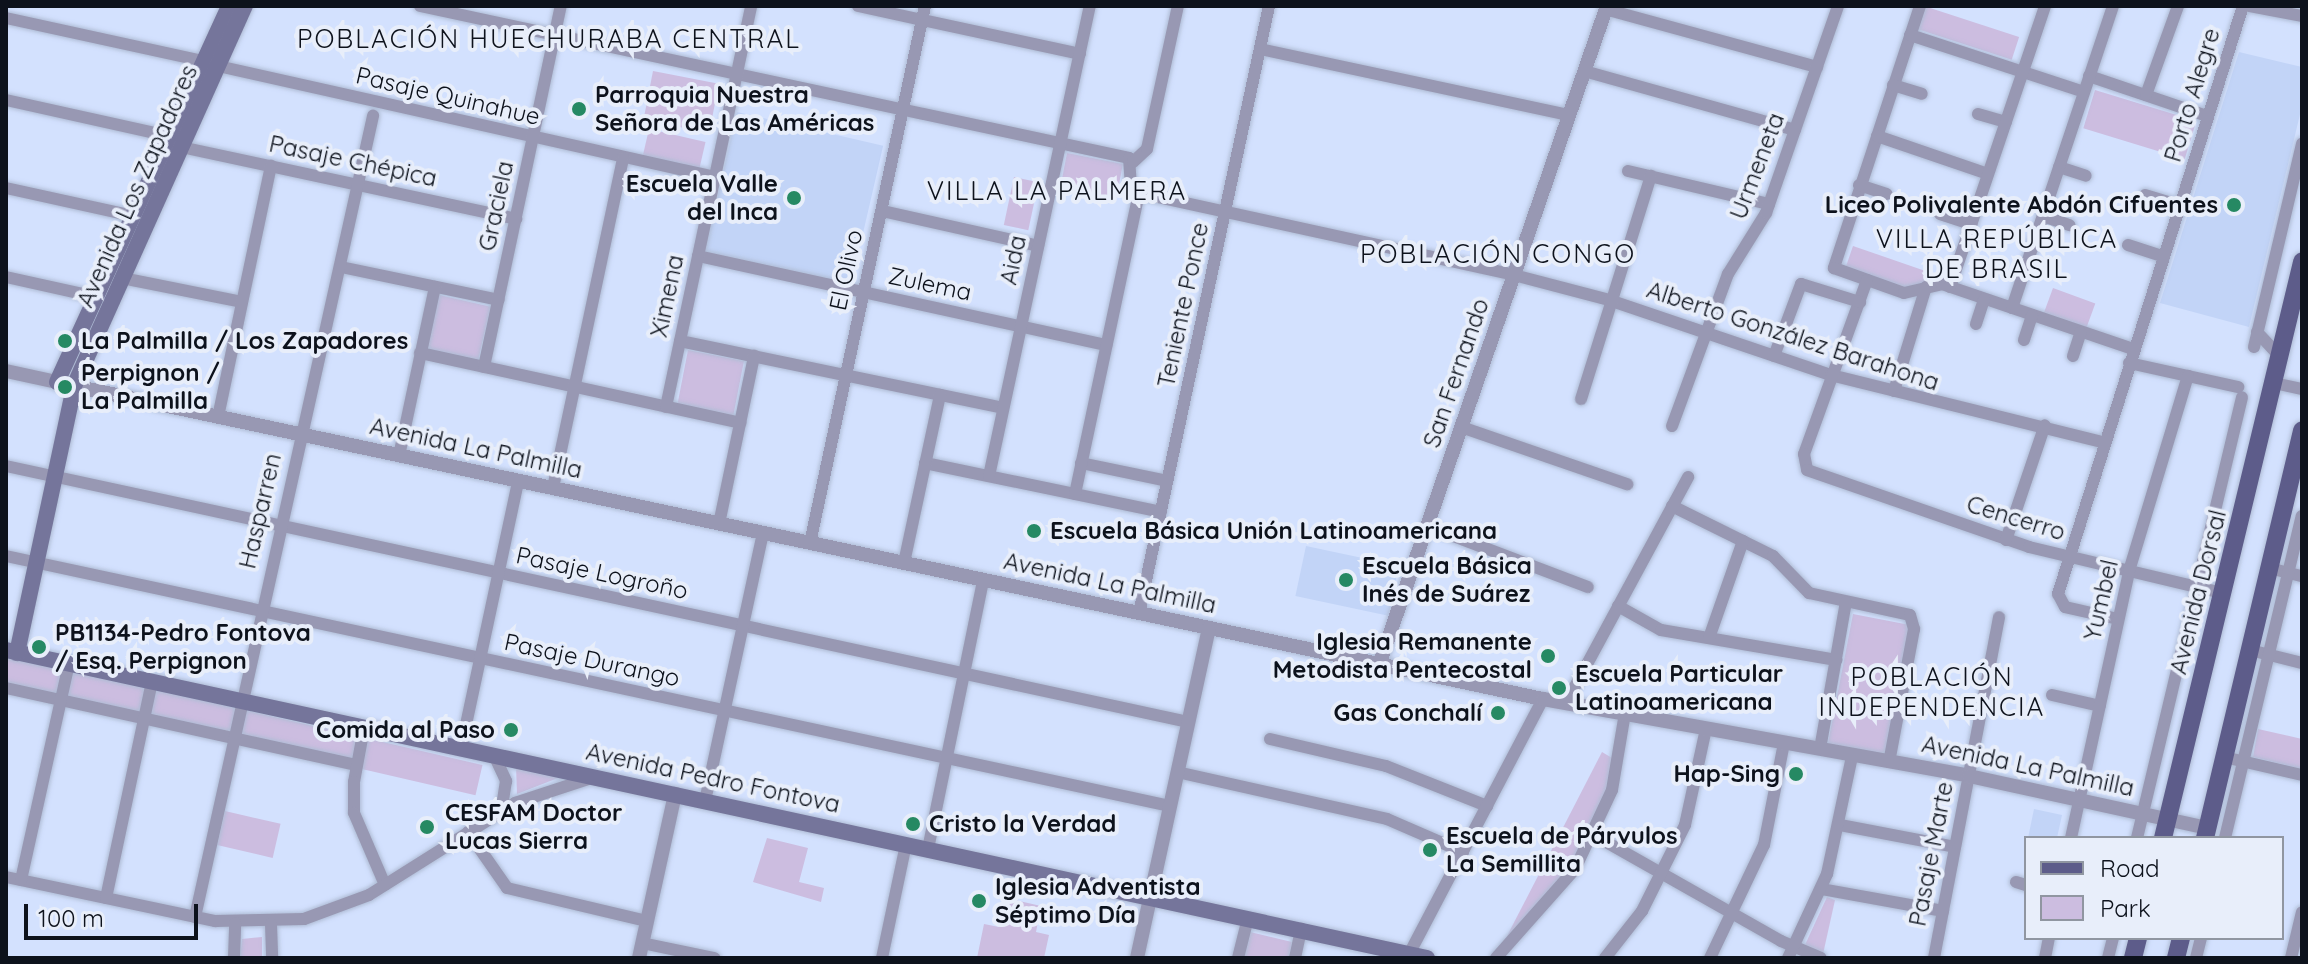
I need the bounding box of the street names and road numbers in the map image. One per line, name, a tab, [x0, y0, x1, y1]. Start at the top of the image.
street label: Porto Alegre	[2158, 25, 2226, 165]
street label: Avenida Los Zapadores	[70, 60, 204, 312]
street label: Pasaje Quinahue	[353, 61, 543, 131]
street label: Urmeneta	[1724, 109, 1790, 223]
street label: Pasaje Chépica	[266, 129, 440, 193]
street label: Graciela	[472, 158, 520, 254]
street label: Teniente Ponce	[1151, 220, 1215, 390]
street label: El Olivo	[823, 227, 869, 313]
street label: Aida	[994, 233, 1032, 287]
street label: Ximena	[644, 252, 690, 340]
street label: Zulema	[886, 261, 974, 307]
street label: Alberto González Barahona	[1643, 275, 1943, 397]
street label: San Fernando	[1417, 295, 1495, 451]
street label: Avenida La Palmilla	[367, 411, 585, 485]
street label: Hasparren	[233, 450, 287, 572]
street label: Cencerro	[1963, 489, 2069, 547]
street label: Avenida Dorsal	[2164, 507, 2232, 677]
street label: Pasaje Logroño	[513, 541, 691, 605]
street label: Avenida La Palmilla	[1001, 546, 1219, 620]
street label: Yumbel	[2078, 557, 2124, 643]
street label: Pasaje Durango	[502, 627, 682, 693]
street label: Avenida La Palmilla	[1919, 729, 2137, 803]
street label: Avenida Pedro Fontova	[583, 737, 843, 819]
street label: Pasaje Marte	[1903, 779, 1959, 929]

